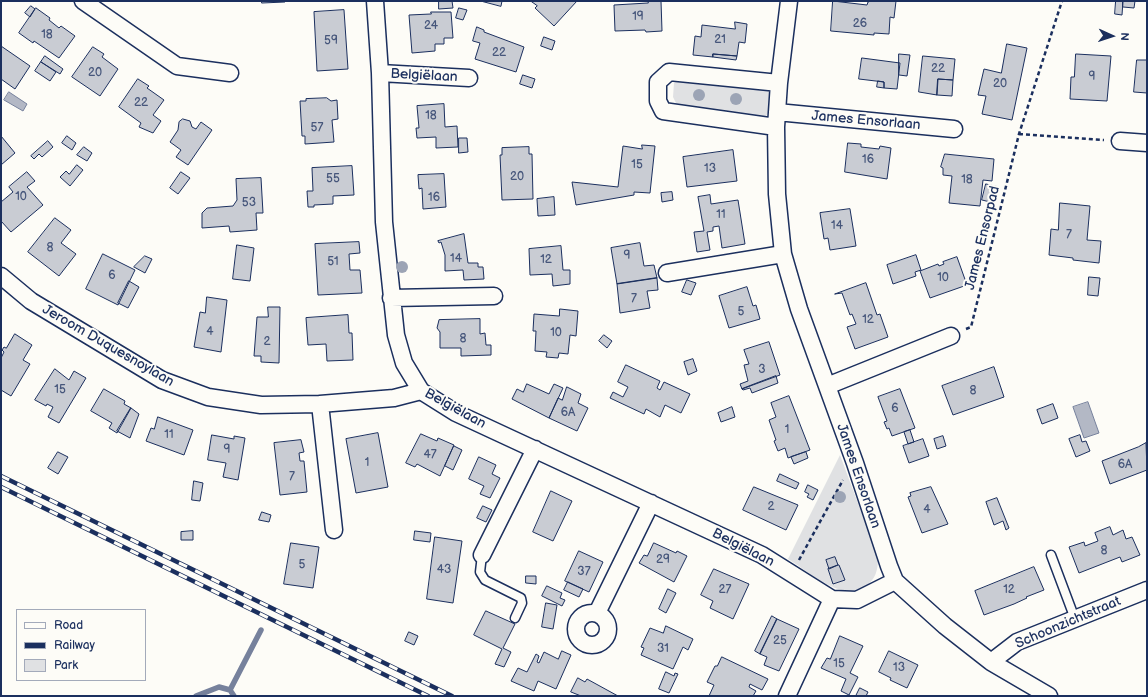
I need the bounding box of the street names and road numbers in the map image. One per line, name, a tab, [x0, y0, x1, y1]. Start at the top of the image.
street label: Belgiëlaan	[390, 66, 458, 86]
street label: James Ensorlaan	[811, 108, 921, 134]
street label: James Ensorpad	[962, 184, 1004, 292]
street label: Jeroom Duquesnoylaan	[39, 301, 177, 391]
street label: Belgiëlaan	[421, 385, 489, 433]
street label: James Ensorlaan	[832, 422, 884, 530]
street label: Belgiëlaan	[709, 525, 777, 571]
street label: Schoonzichtstraat	[1013, 593, 1123, 653]

